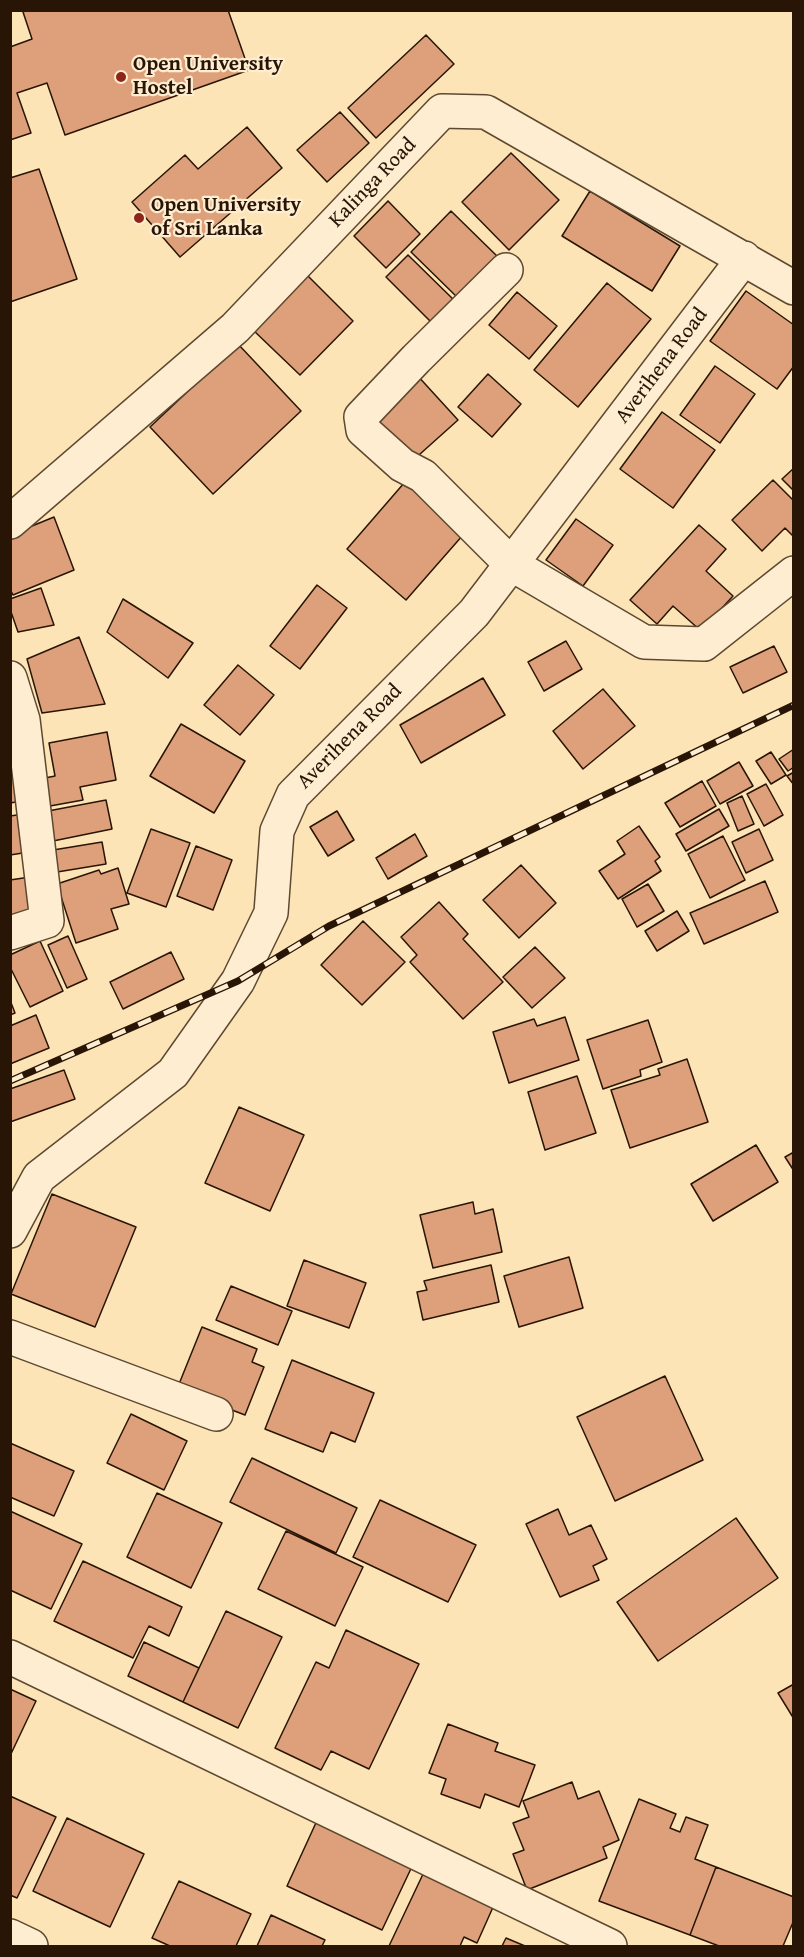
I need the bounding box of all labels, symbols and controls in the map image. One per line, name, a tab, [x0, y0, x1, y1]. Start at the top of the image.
place label: Open University Hostel	[133, 52, 283, 102]
marker: Open University Hostel	[114, 70, 128, 84]
street label: Kalinga Road	[324, 133, 422, 233]
place label: Open University of Sri Lanka	[151, 193, 301, 243]
marker: Open University of Sri Lanka	[132, 211, 146, 225]
street label: Averihena Road	[610, 303, 714, 429]
street label: Averihena Road	[292, 679, 408, 795]

